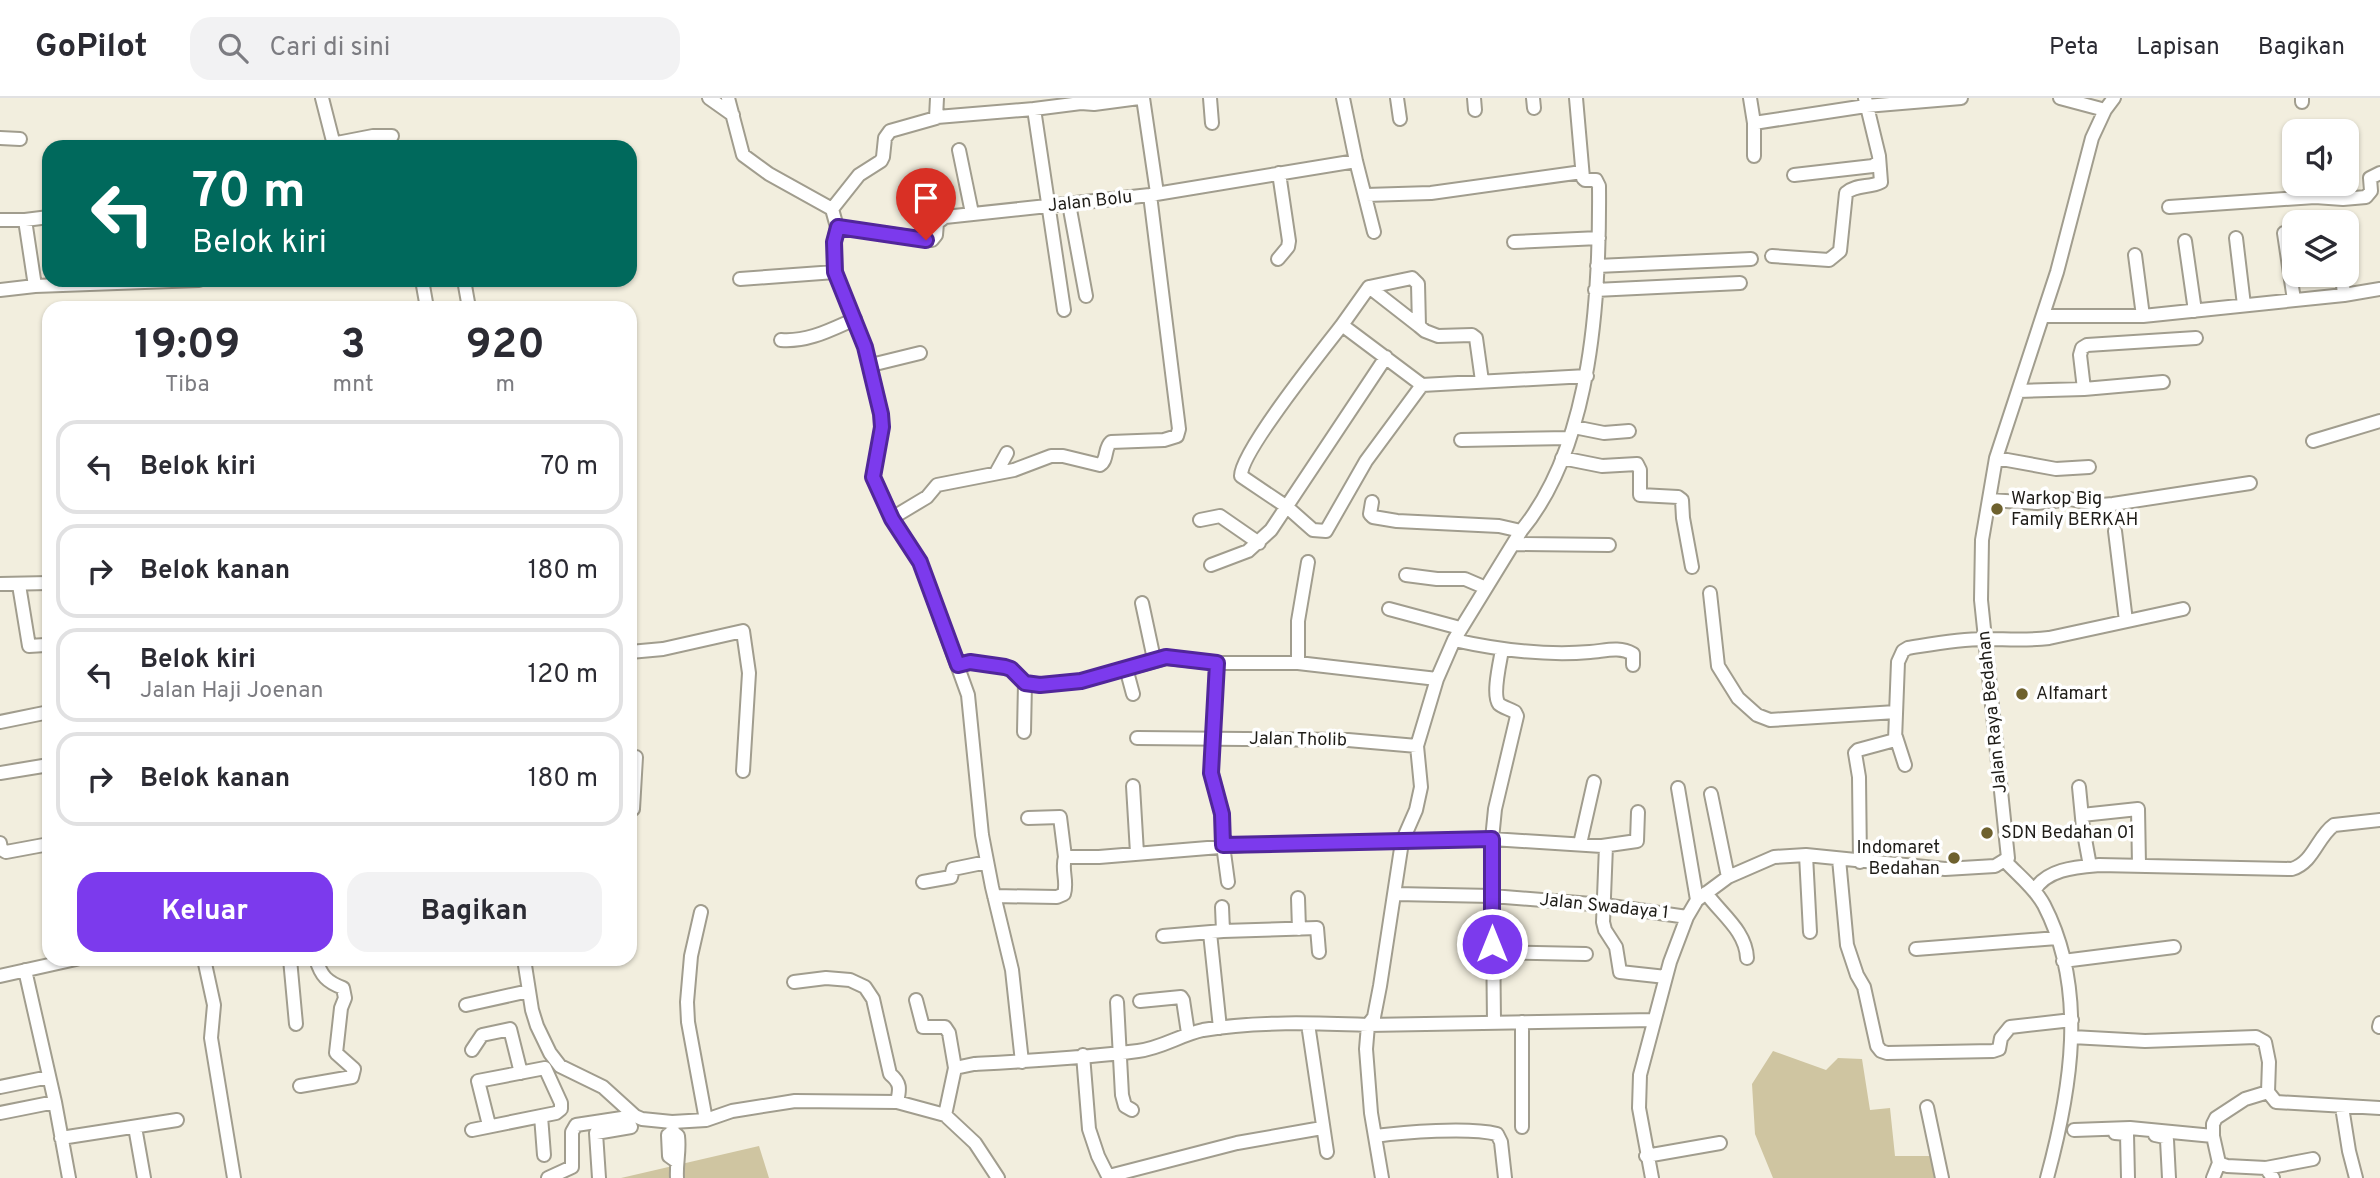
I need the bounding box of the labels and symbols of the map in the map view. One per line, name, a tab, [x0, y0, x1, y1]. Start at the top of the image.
pin	[896, 168, 956, 240]
street label: Jalan Bolu	[1047, 186, 1133, 218]
place label: Warkop Big Family BERKAH	[2011, 488, 2138, 532]
marker: Warkop Big Family BERKAH	[1989, 501, 2005, 517]
street label: Jalan Raya Bedahan	[1973, 629, 2013, 795]
place label: Alfamart	[2036, 683, 2108, 706]
marker: Alfamart	[2014, 686, 2030, 702]
street label: Jalan Tholib	[1249, 728, 1347, 752]
place label: SDN Bedahan 01	[2001, 822, 2135, 845]
marker: SDN Bedahan 01	[1979, 825, 1995, 841]
place label: Indomaret Bedahan	[1857, 837, 1940, 881]
marker: Indomaret Bedahan	[1946, 850, 1962, 866]
street label: Jalan Swadaya 1	[1538, 889, 1670, 925]
position arrow	[1455, 907, 1529, 981]

